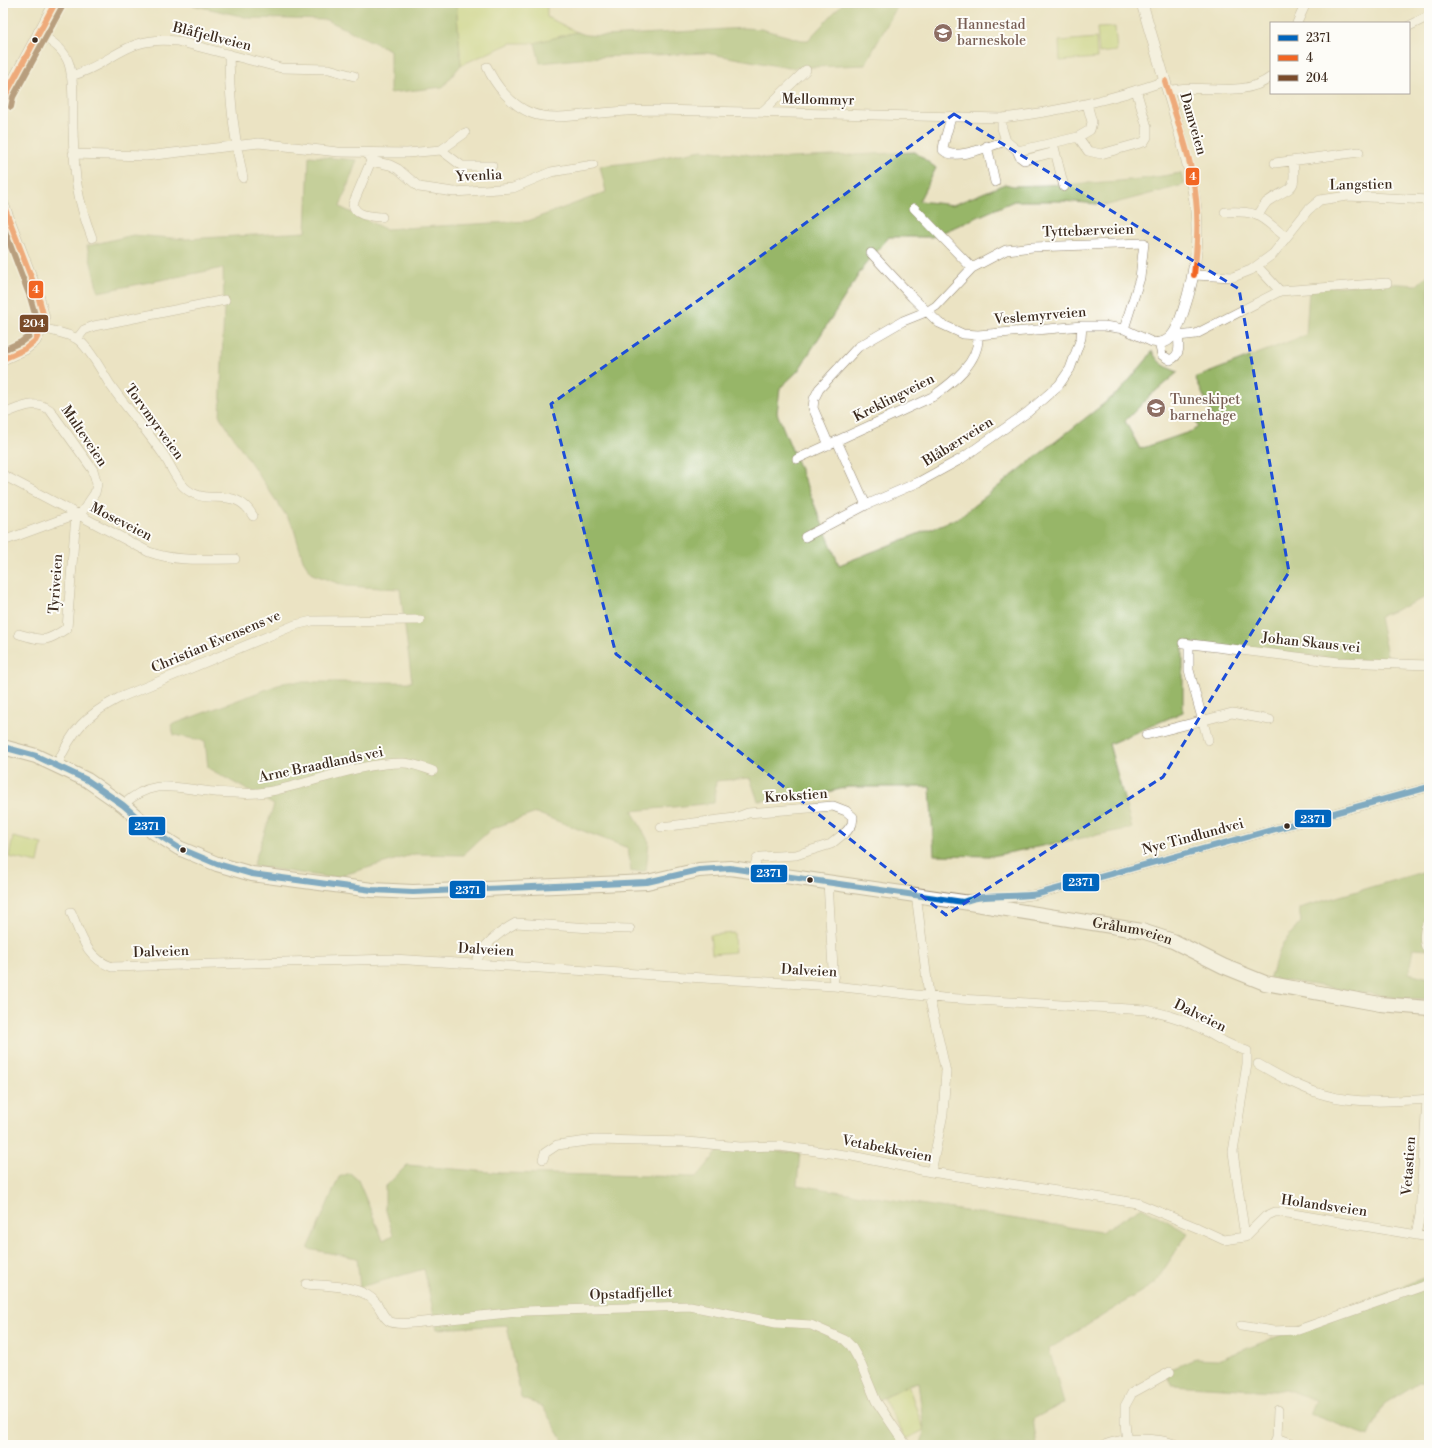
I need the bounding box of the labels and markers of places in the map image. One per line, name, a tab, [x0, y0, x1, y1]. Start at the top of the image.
place label: Hannestad barneskole	[957, 16, 1026, 50]
school or university icon: Hannestad barneskole	[932, 22, 954, 44]
unlabelled marker	[30, 35, 40, 45]
place label: Tuneskipet barnehage	[1170, 391, 1240, 425]
school or university icon: Tuneskipet barnehage	[1145, 397, 1167, 419]
unlabelled marker	[1282, 821, 1292, 831]
unlabelled marker	[178, 845, 188, 855]
unlabelled marker	[805, 875, 815, 885]

